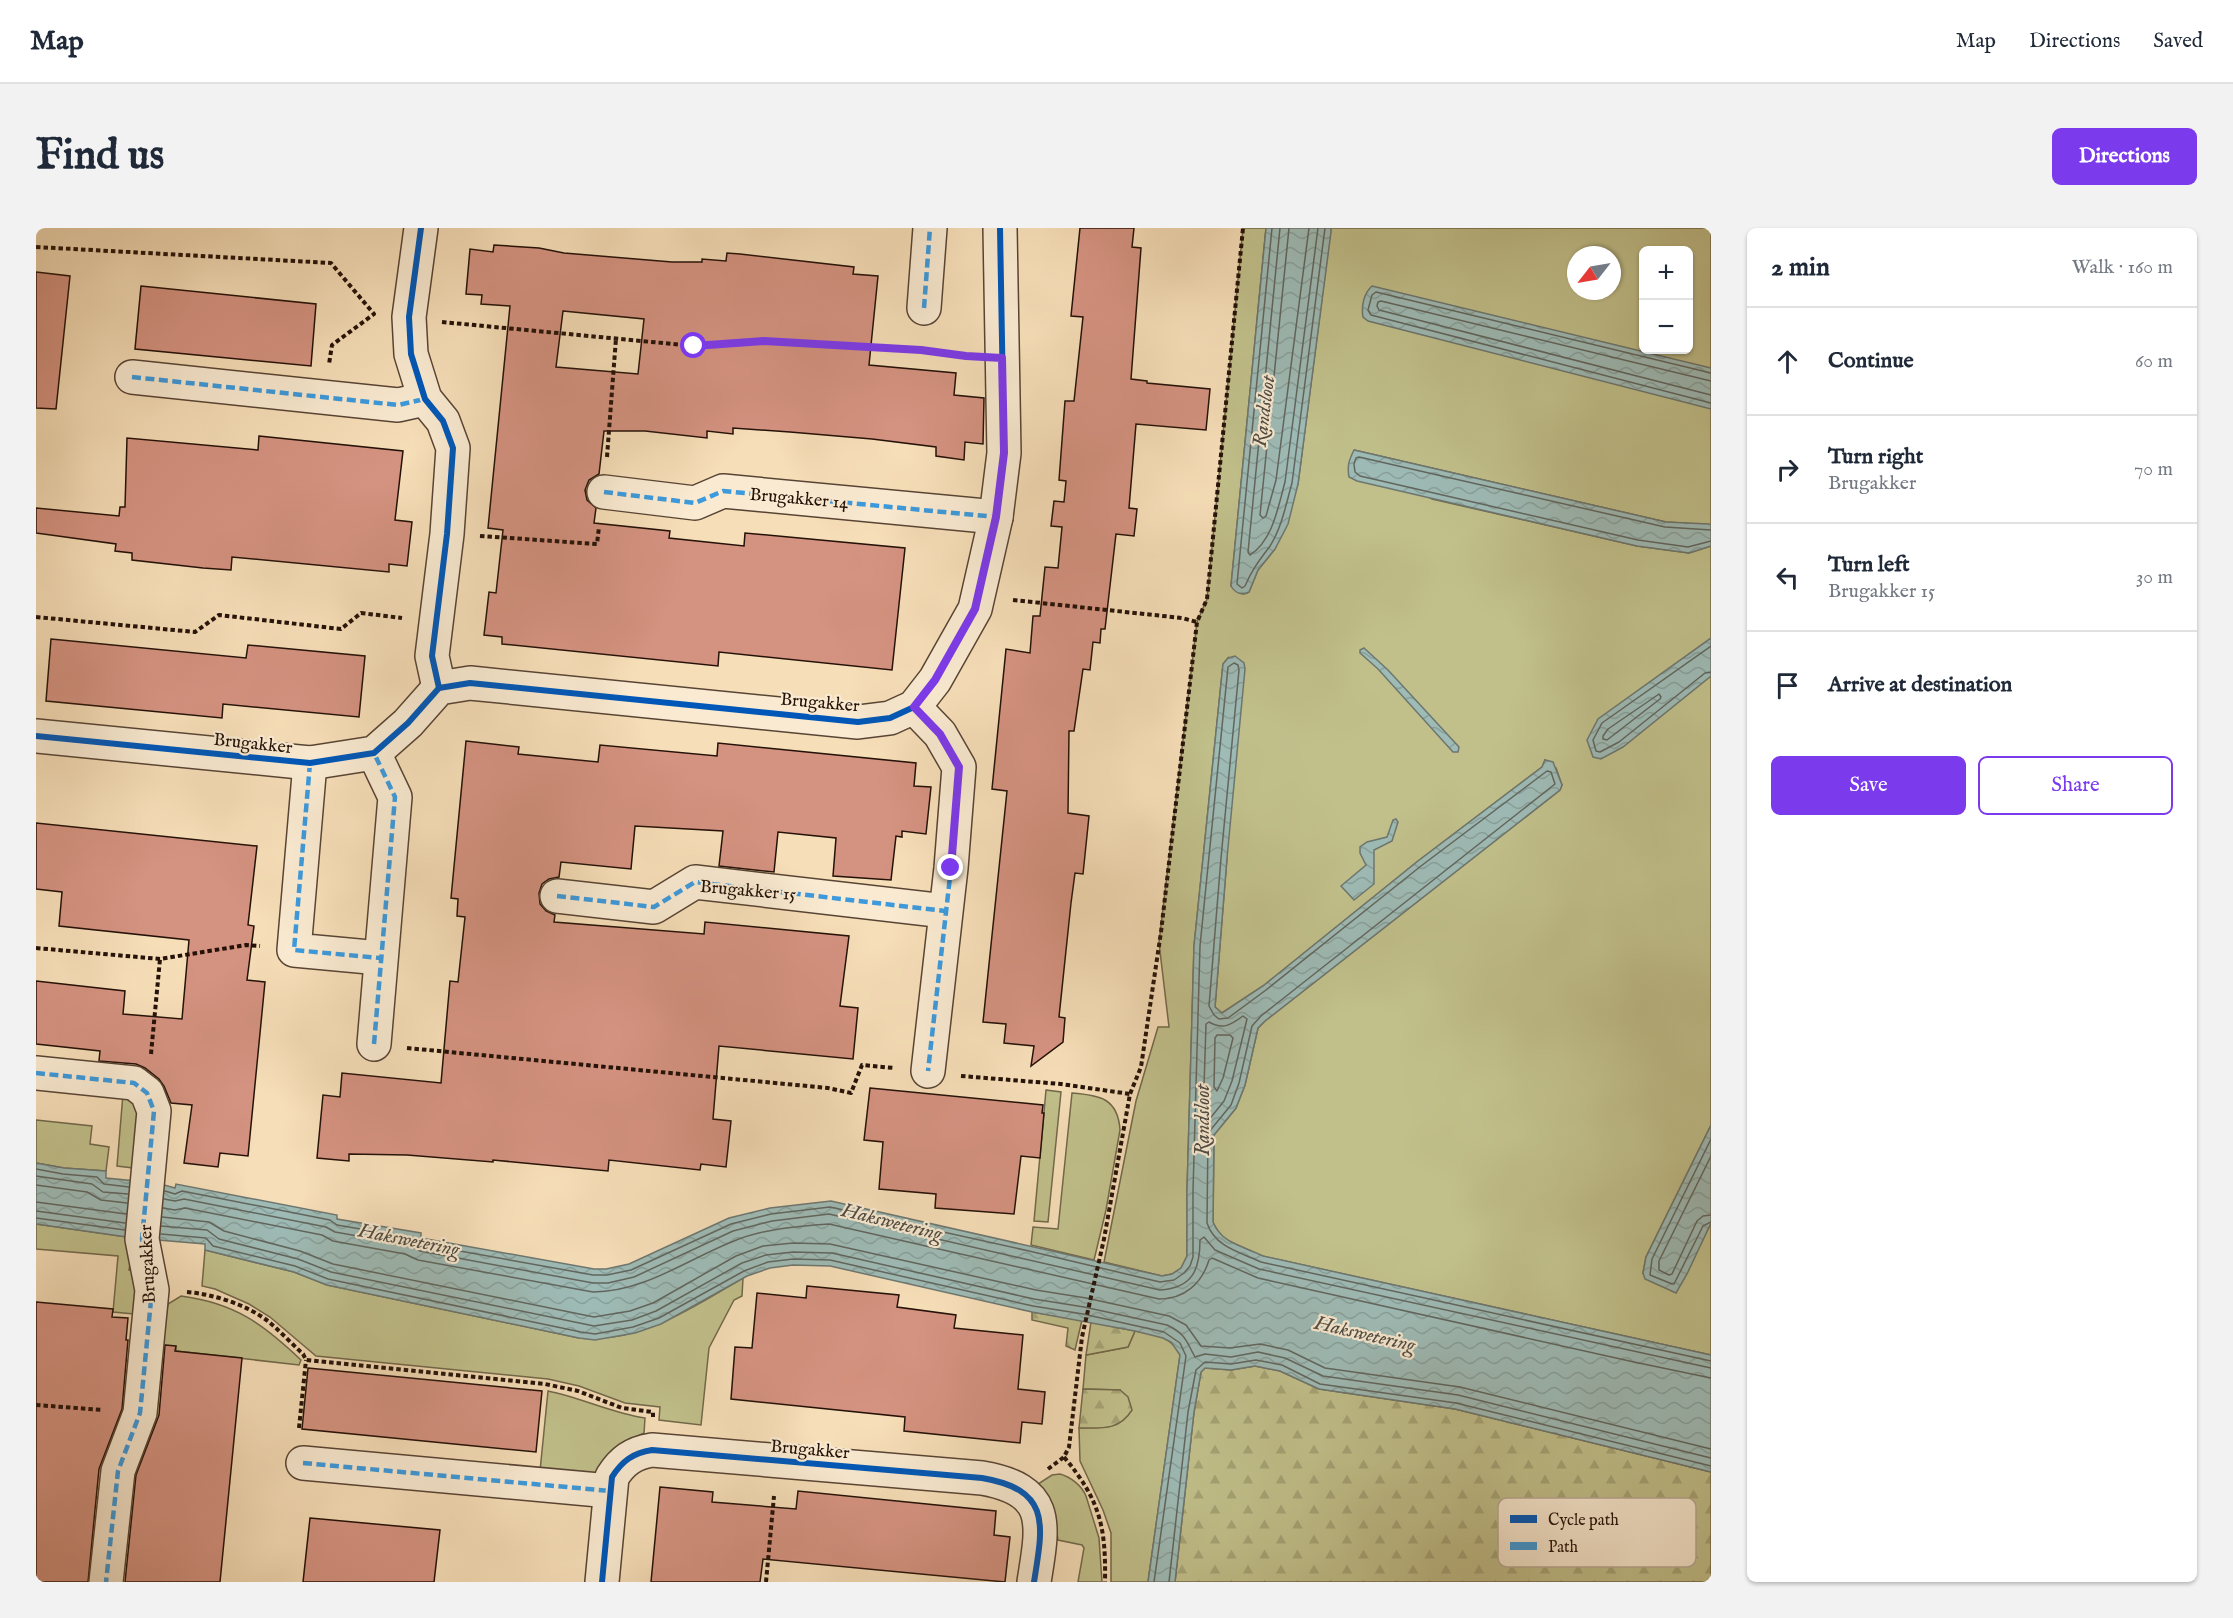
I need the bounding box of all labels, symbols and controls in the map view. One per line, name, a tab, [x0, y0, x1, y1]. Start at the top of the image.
text: Map	[30, 24, 84, 59]
text: Map	[1956, 28, 1996, 55]
text: Directions	[2029, 28, 2120, 55]
text: Saved	[2153, 28, 2203, 55]
button: Directions	[2052, 128, 2197, 185]
text: Find us	[36, 130, 164, 183]
north arrow	[1567, 246, 1621, 300]
map controls	[1639, 246, 1693, 354]
button: +	[1639, 246, 1693, 300]
text: 2 min	[1771, 251, 1830, 284]
text: Walk · 160 m	[2072, 255, 2173, 280]
button: −	[1639, 300, 1693, 354]
route start	[680, 332, 706, 358]
icon: ahead	[1771, 345, 1804, 378]
text: Continue	[1828, 347, 1914, 375]
text: 60 m	[2135, 349, 2173, 374]
water label: Randsloot	[1248, 372, 1281, 449]
text: Turn right	[1828, 443, 1923, 471]
icon: right	[1771, 453, 1804, 486]
text: 70 m	[2134, 457, 2173, 482]
text: Brugakker	[1828, 471, 1916, 496]
street label: Brugakker 14	[749, 484, 849, 515]
text: Turn left	[1828, 551, 1910, 579]
icon: left	[1771, 561, 1804, 594]
text: 30 m	[2136, 565, 2173, 590]
text: Brugakker 15	[1828, 579, 1935, 604]
icon: arrive	[1771, 669, 1804, 702]
text: Arrive at destination	[1828, 671, 2012, 699]
street label: Brugakker	[779, 689, 861, 718]
street label: Brugakker	[212, 729, 294, 760]
button: Save	[1771, 756, 1966, 815]
button: Share	[1978, 756, 2173, 815]
route end	[937, 854, 963, 880]
street label: Brugakker 15	[699, 876, 797, 907]
water label: Randsloot	[1191, 1082, 1216, 1156]
water label: Hakswetering	[838, 1198, 946, 1248]
water label: Hakswetering	[355, 1218, 463, 1264]
street label: Brugakker	[135, 1223, 162, 1304]
water label: Hakswetering	[1311, 1311, 1419, 1359]
street label: Brugakker	[769, 1436, 851, 1465]
legend	[1498, 1498, 1696, 1567]
text: Cycle path	[1548, 1511, 1619, 1531]
text: Path	[1548, 1538, 1579, 1558]

